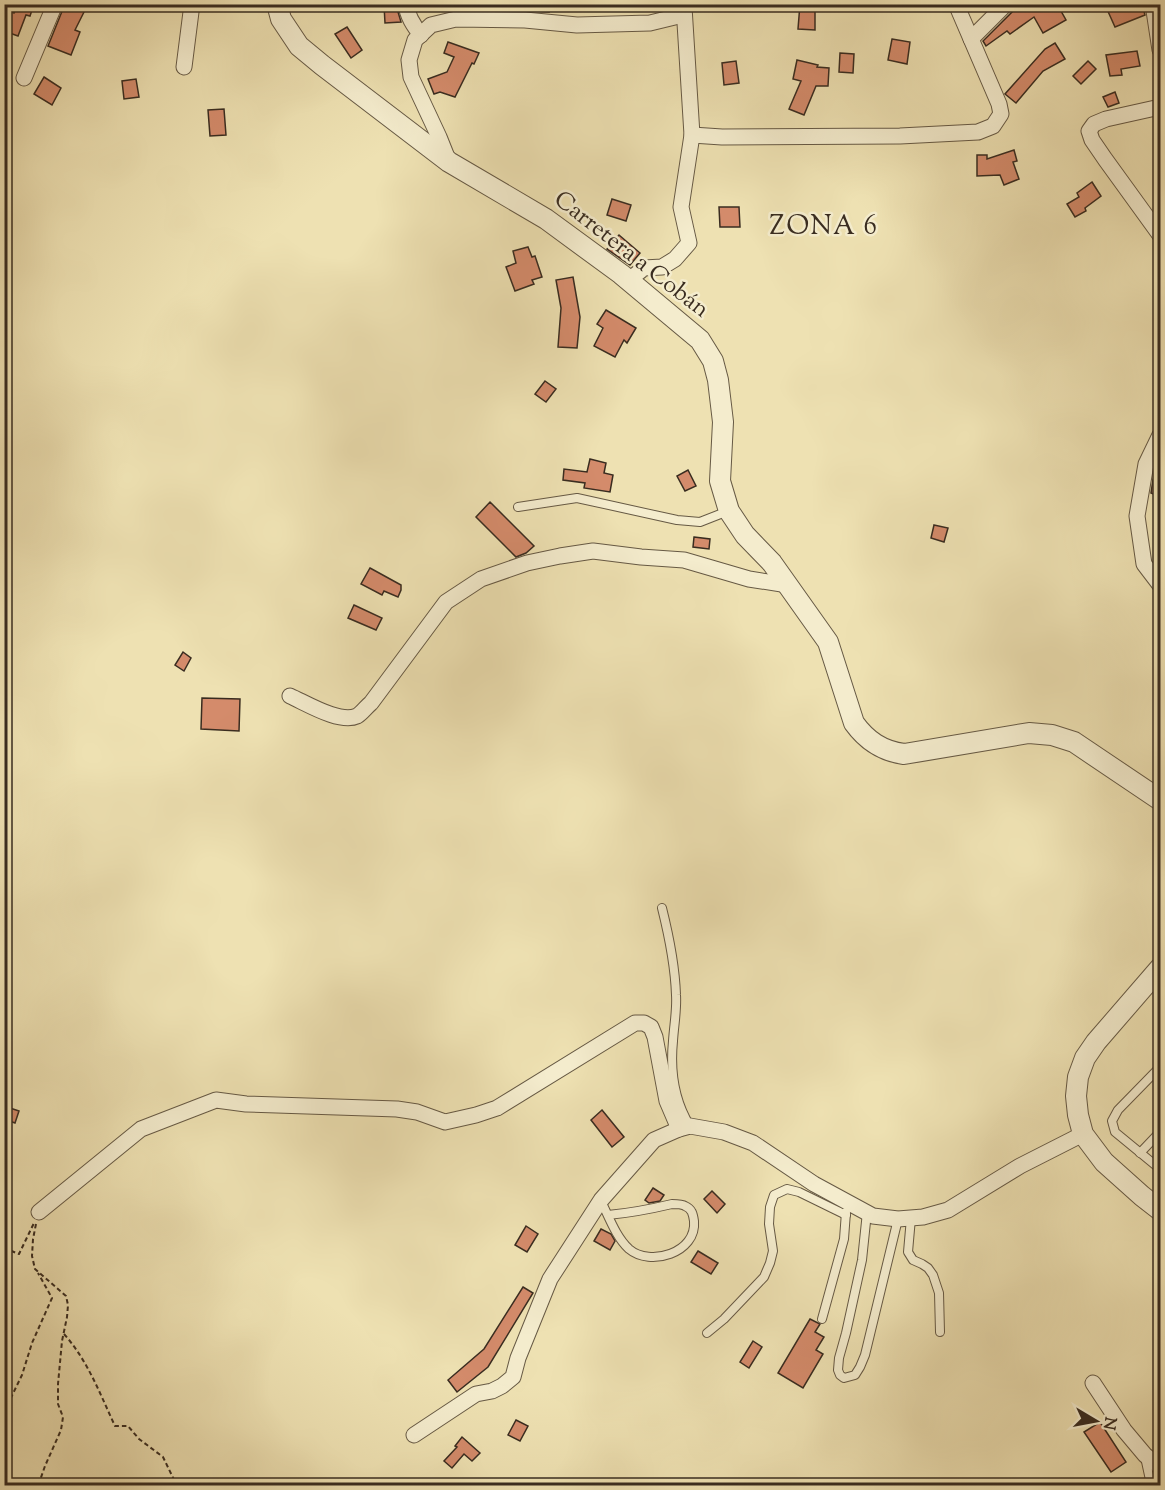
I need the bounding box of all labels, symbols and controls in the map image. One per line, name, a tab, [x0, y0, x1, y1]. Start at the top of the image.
street label: Carretera a Cobán	[546, 183, 716, 327]
district label: ZONA 6	[769, 208, 879, 247]
north arrow	[1066, 1391, 1126, 1451]
text: N	[1096, 1415, 1121, 1432]

